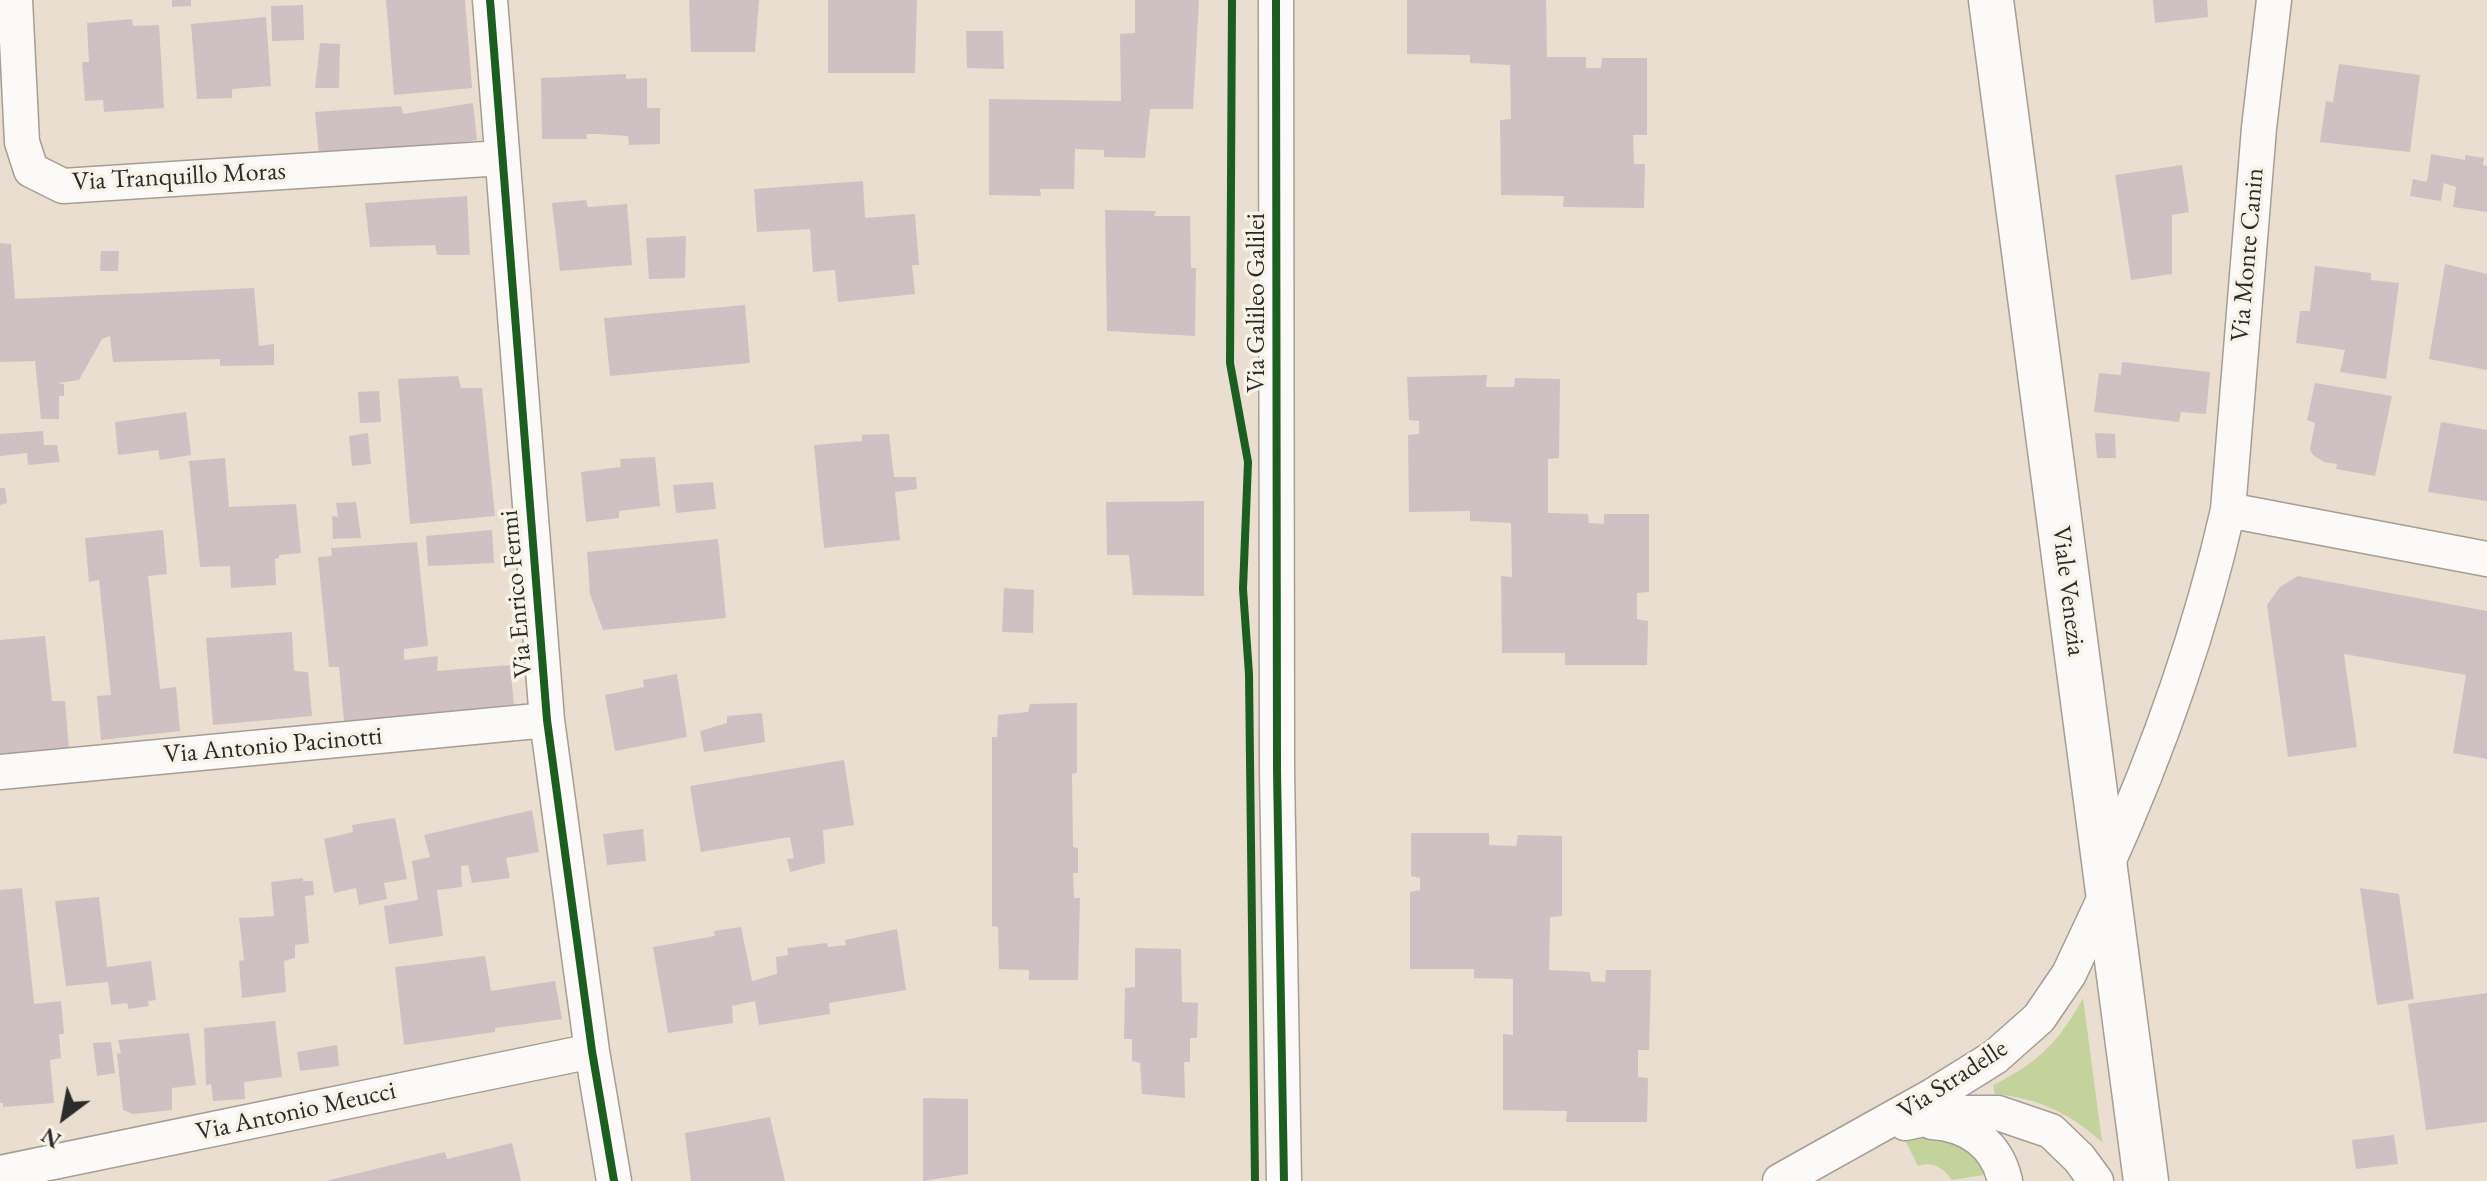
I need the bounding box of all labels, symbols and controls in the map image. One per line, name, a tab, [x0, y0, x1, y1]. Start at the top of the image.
street label: Via Tranquillo Moras	[71, 156, 287, 198]
street label: Via Monte Canin	[2225, 167, 2271, 343]
street label: Via Galileo Galilei	[1241, 213, 1273, 393]
street label: Via Enrico Fermi	[494, 509, 540, 679]
street label: Viale Venezia	[2045, 524, 2091, 658]
street label: Via Antonio Pacinotti	[162, 721, 384, 771]
street label: Via Stradelle	[1892, 1033, 2014, 1127]
street label: Via Antonio Meucci	[193, 1076, 399, 1148]
north arrow	[24, 1077, 104, 1157]
text: N	[36, 1121, 66, 1155]

